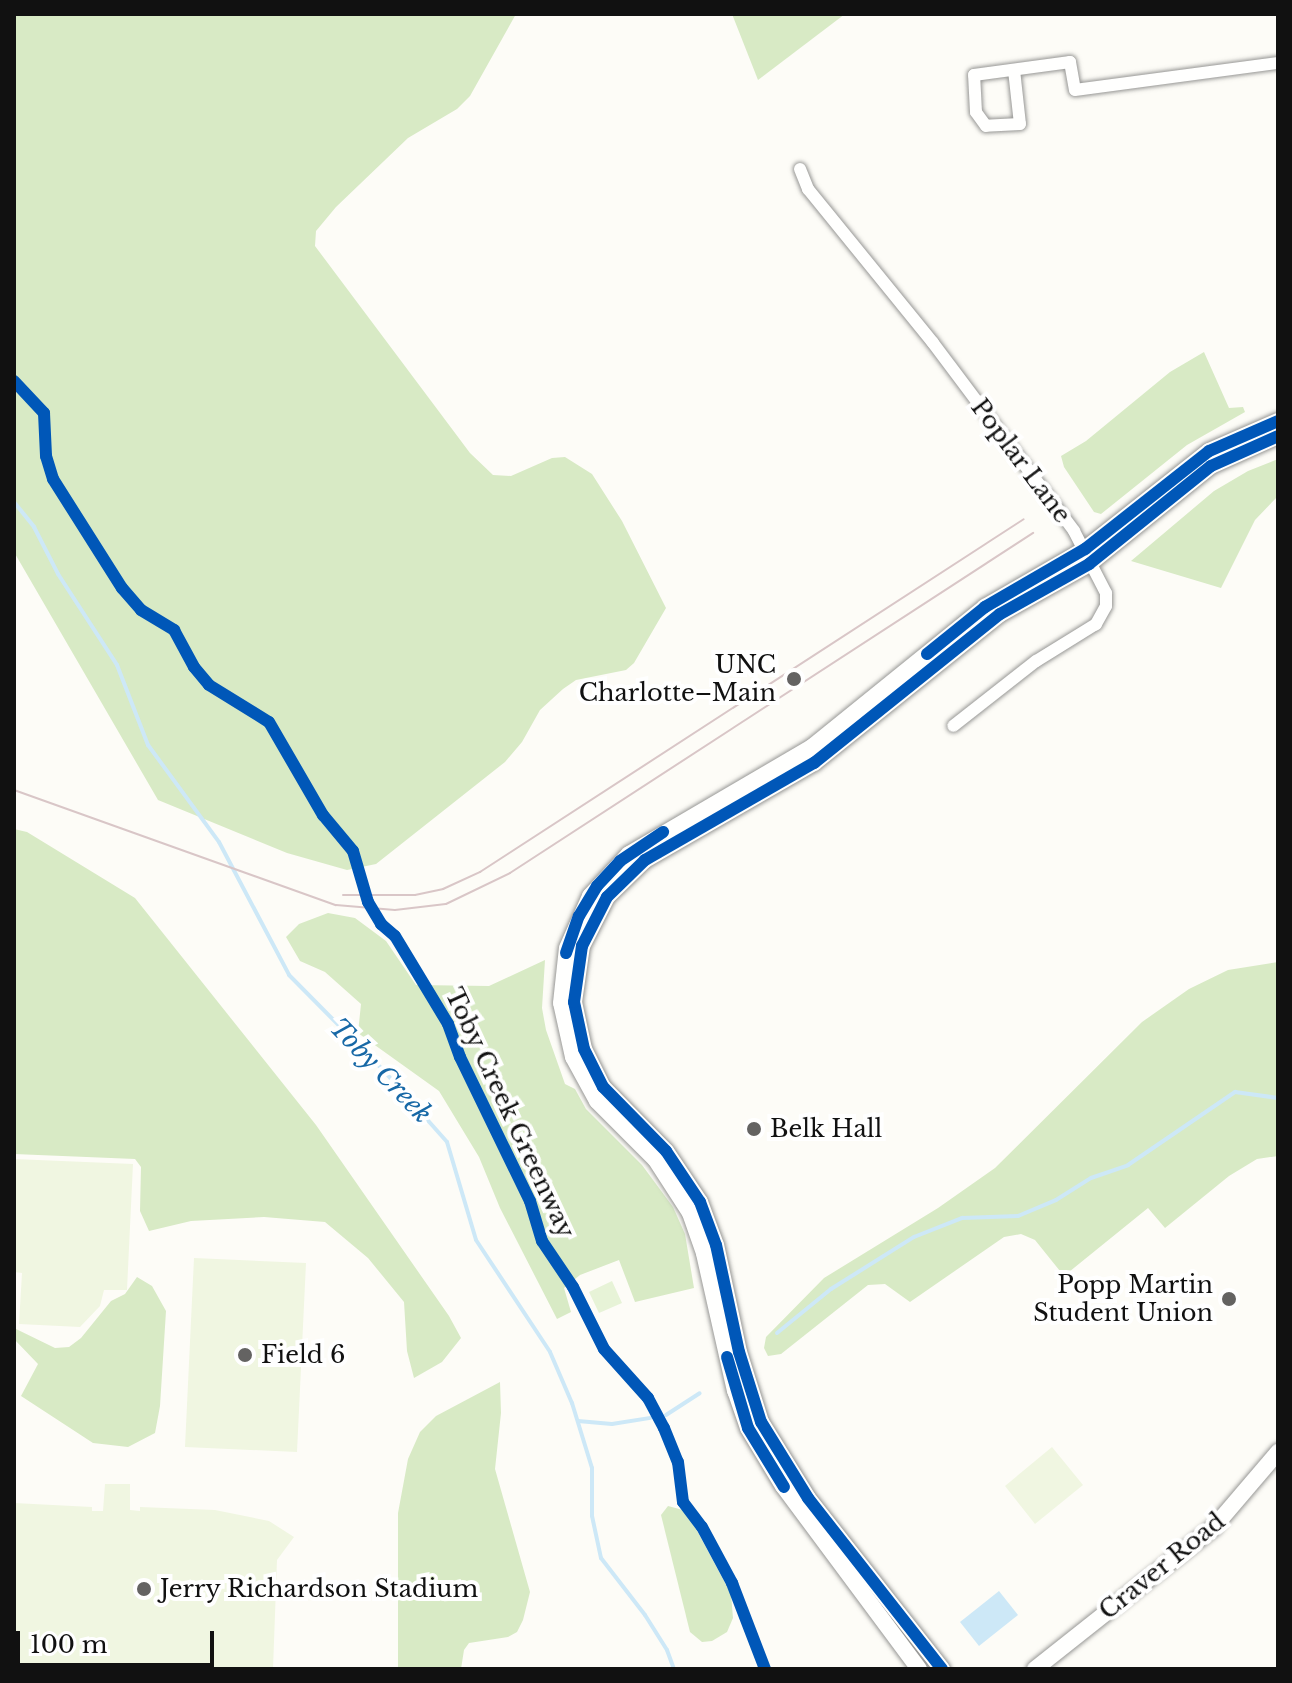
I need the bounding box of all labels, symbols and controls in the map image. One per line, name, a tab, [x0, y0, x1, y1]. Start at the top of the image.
street label: Poplar Lane	[965, 393, 1077, 529]
place label: UNC Charlotte–Main	[579, 651, 776, 707]
marker: UNC Charlotte–Main	[783, 668, 805, 690]
street label: Toby Creek Greenway	[439, 983, 581, 1243]
water label: Toby Creek	[323, 1012, 437, 1130]
place label: Belk Hall	[770, 1115, 883, 1143]
marker: Belk Hall	[745, 1120, 763, 1138]
place label: Popp Martin Student Union	[1033, 1271, 1213, 1327]
marker: Popp Martin Student Union	[1220, 1290, 1238, 1308]
place label: Field 6	[261, 1341, 345, 1369]
marker: Field 6	[236, 1346, 254, 1364]
street label: Craver Road	[1093, 1506, 1231, 1626]
place label: Jerry Richardson Stadium	[160, 1575, 479, 1603]
marker: Jerry Richardson Stadium	[135, 1580, 153, 1598]
scale bar	[20, 1615, 218, 1665]
text: 100 m	[30, 1630, 108, 1659]

